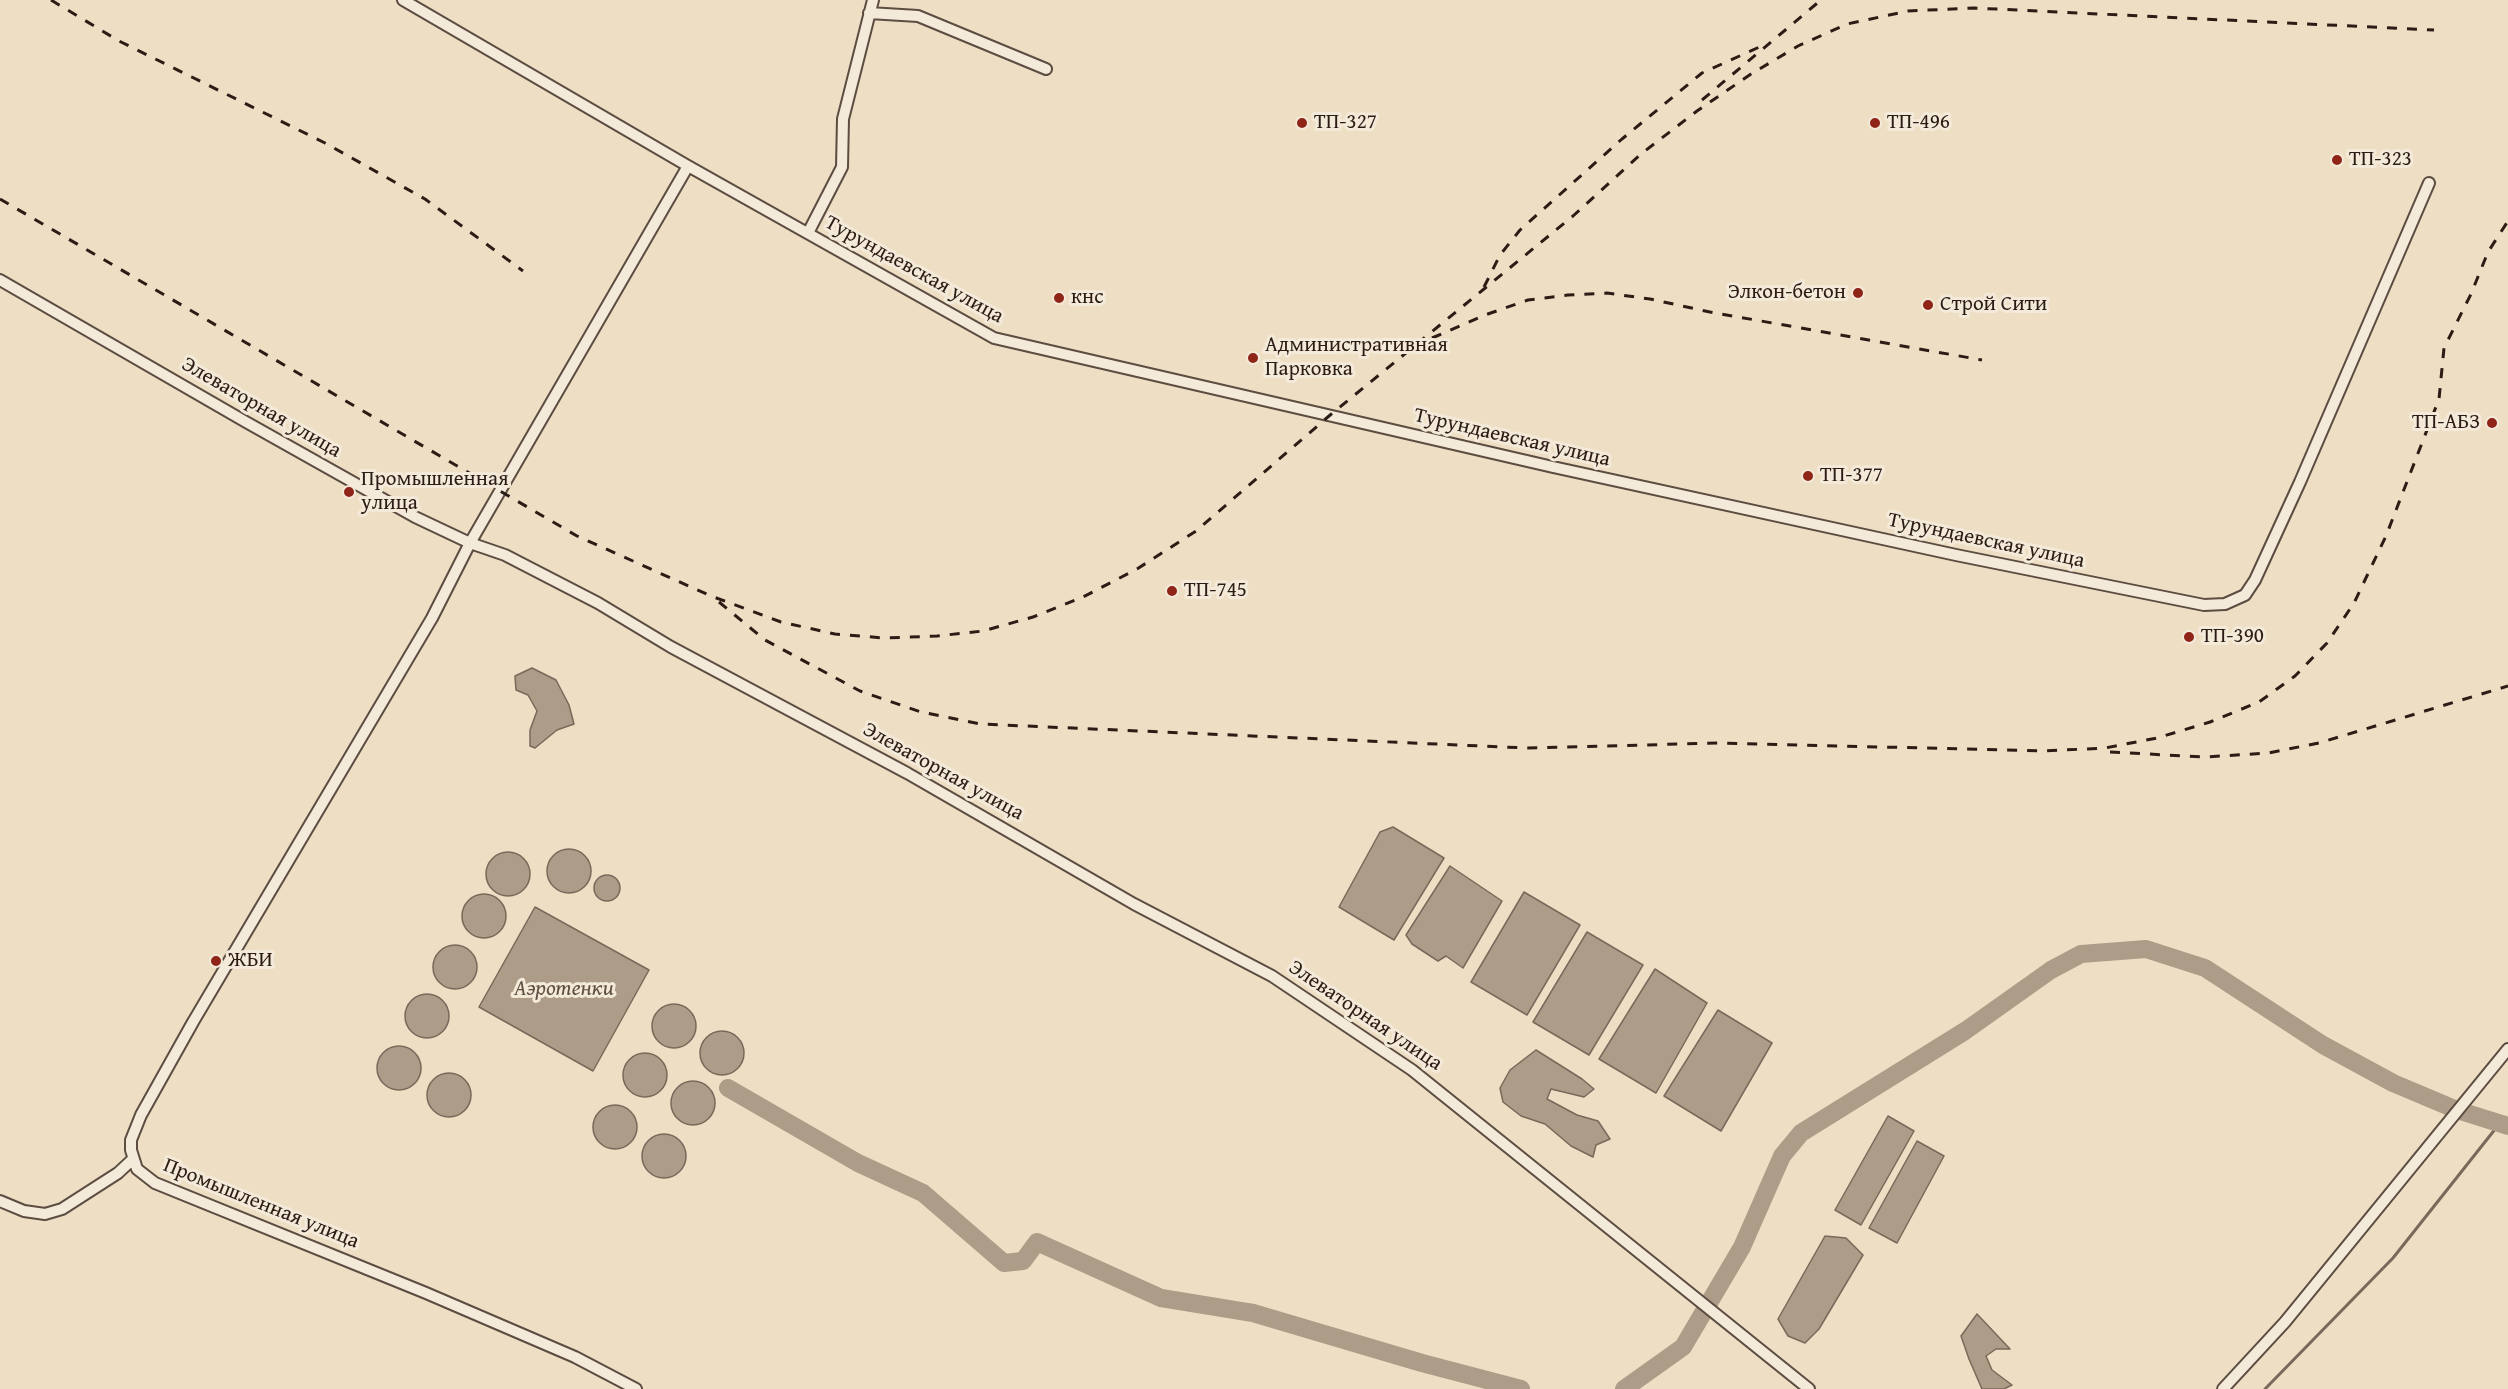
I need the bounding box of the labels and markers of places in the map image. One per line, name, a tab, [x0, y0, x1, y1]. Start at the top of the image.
place label: ТП-327	[1314, 110, 1377, 136]
place label: ТП-496	[1887, 110, 1950, 136]
marker: ТП-327	[1295, 116, 1309, 130]
marker: ТП-496	[1868, 116, 1882, 130]
place label: ТП-323	[2349, 147, 2412, 173]
marker: ТП-323	[2330, 153, 2344, 167]
place label: Элкон-бетон	[1728, 280, 1846, 306]
place label: кнс	[1071, 285, 1103, 311]
marker: Элкон-бетон	[1851, 286, 1865, 300]
marker: кнс	[1052, 291, 1066, 305]
place label: Строй Сити	[1940, 292, 2047, 318]
marker: Строй Сити	[1921, 298, 1935, 312]
place label: Административная Парковка	[1265, 333, 1448, 383]
marker: Административная Парковка	[1246, 351, 1260, 365]
place label: ТП-АБЗ	[2412, 410, 2480, 436]
marker: ТП-АБЗ	[2485, 416, 2499, 430]
place label: ТП-377	[1820, 463, 1883, 489]
place label: Промышленная улица	[361, 467, 509, 517]
marker: ТП-377	[1801, 469, 1815, 483]
marker: Промышленная улица	[342, 485, 356, 499]
place label: ТП-745	[1184, 578, 1247, 604]
marker: ТП-745	[1165, 584, 1179, 598]
place label: ТП-390	[2201, 624, 2264, 650]
marker: ТП-390	[2182, 630, 2196, 644]
place label: ЖБИ	[228, 948, 273, 974]
marker: ЖБИ	[209, 954, 223, 968]

